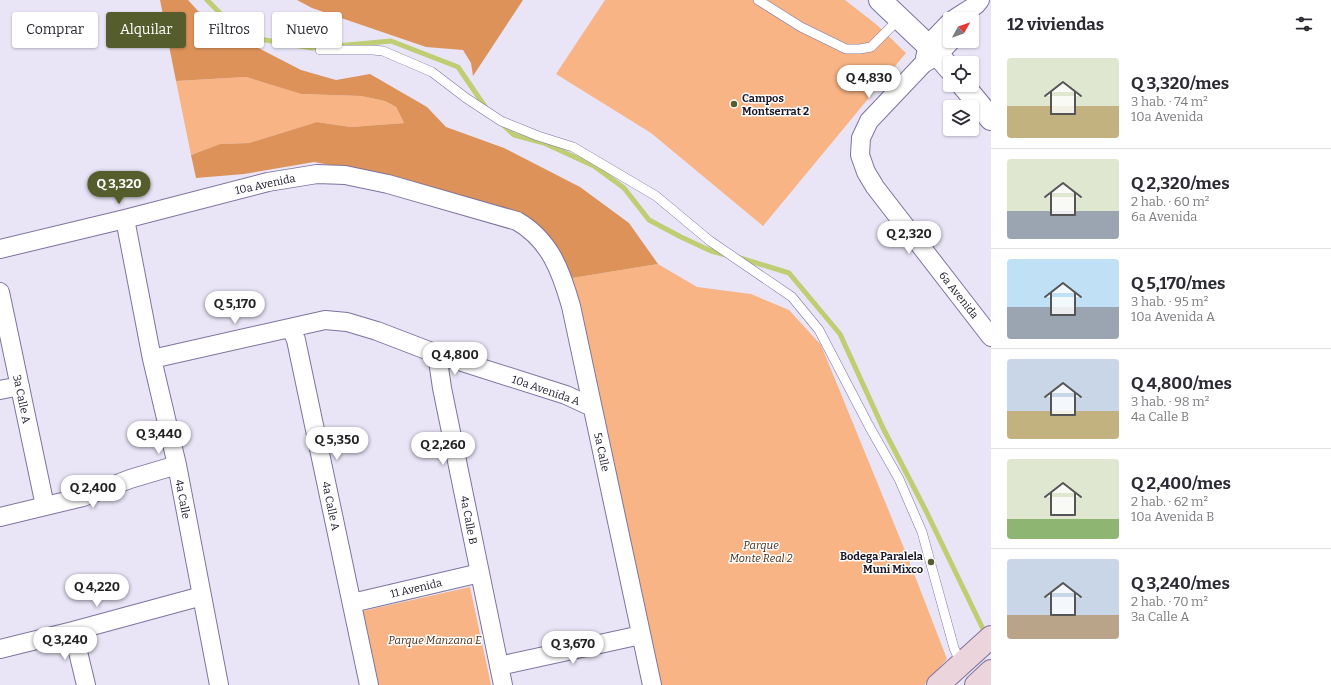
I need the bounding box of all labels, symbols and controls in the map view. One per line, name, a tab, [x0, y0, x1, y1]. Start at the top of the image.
chip: Comprar	[12, 12, 98, 48]
chip: Alquilar	[106, 12, 186, 48]
chip: Filtros	[194, 12, 264, 48]
chip: Nuevo	[272, 12, 342, 48]
north arrow	[943, 12, 979, 48]
map controls	[943, 12, 979, 136]
icon: filters	[1293, 13, 1315, 35]
text: 12 viviendas	[1007, 14, 1104, 35]
button: locate	[943, 56, 979, 92]
pin: Q 4,830	[832, 65, 906, 99]
text: Q 4,830	[846, 70, 892, 85]
text: Q 3,320/mes	[1131, 73, 1229, 94]
icon: home	[1039, 74, 1087, 122]
place label: Campos Montserrat 2	[742, 92, 809, 118]
text: 3 hab. · 74 m²	[1131, 94, 1208, 109]
marker: Campos Montserrat 2	[729, 99, 739, 109]
button: layers	[943, 100, 979, 136]
text: 10a Avenida	[1131, 109, 1203, 124]
pin: Q 3,320	[82, 171, 156, 205]
street label: 10a Avenida	[234, 172, 296, 197]
text: Q 2,320/mes	[1131, 173, 1230, 194]
icon: home	[1039, 175, 1087, 223]
text: Q 3,320	[96, 176, 142, 191]
text: 2 hab. · 60 m²	[1131, 194, 1209, 209]
text: 6a Avenida	[1131, 209, 1197, 224]
pin: Q 2,320	[872, 221, 946, 255]
text: Q 2,320	[886, 226, 932, 241]
street label: 6a Avenida	[936, 269, 981, 321]
text: Q 5,170/mes	[1131, 273, 1225, 294]
icon: home	[1039, 275, 1087, 323]
pin: Q 5,170	[198, 291, 272, 325]
text: 3 hab. · 95 m²	[1131, 294, 1208, 309]
text: Q 5,170	[214, 296, 256, 311]
text: 10a Avenida A	[1131, 309, 1215, 324]
pin: Q 4,800	[418, 342, 492, 376]
text: Q 4,800	[431, 347, 479, 362]
street label: 10a Avenida A	[510, 373, 582, 408]
text: Q 4,800/mes	[1131, 373, 1232, 394]
street label: 3a Calle A	[10, 374, 33, 425]
icon: home	[1039, 375, 1087, 423]
text: 3 hab. · 98 m²	[1131, 394, 1209, 409]
text: 4a Calle B	[1131, 409, 1189, 424]
pin: Q 3,440	[122, 421, 196, 455]
text: Q 3,440	[136, 426, 182, 441]
pin: Q 5,350	[300, 427, 374, 461]
text: Q 5,350	[315, 432, 359, 447]
pin: Q 2,260	[406, 432, 480, 466]
street label: 5a Calle	[591, 432, 612, 473]
text: Q 2,260	[420, 437, 466, 452]
text: Q 2,400/mes	[1131, 473, 1231, 494]
pin: Q 2,400	[56, 475, 130, 509]
icon: home	[1039, 475, 1087, 523]
street label: 4a Calle	[172, 478, 193, 520]
text: Q 2,400	[70, 480, 116, 495]
street label: 4a Calle A	[319, 480, 342, 532]
text: 2 hab. · 62 m²	[1131, 494, 1208, 509]
street label: 4a Calle B	[457, 495, 480, 545]
text: 10a Avenida B	[1131, 509, 1214, 524]
park label: Parque Monte Real 2	[729, 539, 793, 565]
place label: Bodega Paralela Muni Mixco	[840, 550, 924, 576]
marker: Bodega Paralela Muni Mixco	[926, 557, 936, 567]
text: Q 3,240/mes	[1131, 573, 1230, 594]
pin: Q 4,220	[60, 574, 134, 608]
icon: home	[1039, 575, 1087, 623]
street label: 11 Avenida	[389, 576, 443, 601]
text: Q 4,220	[74, 579, 120, 594]
text: 2 hab. · 70 m²	[1131, 594, 1208, 609]
text: 3a Calle A	[1131, 609, 1189, 624]
pin: Q 3,240	[28, 627, 102, 661]
pin: Q 3,670	[536, 631, 610, 665]
text: Q 3,240	[42, 632, 88, 647]
park label: Parque Manzana E	[388, 634, 482, 647]
text: Q 3,670	[551, 636, 595, 651]

